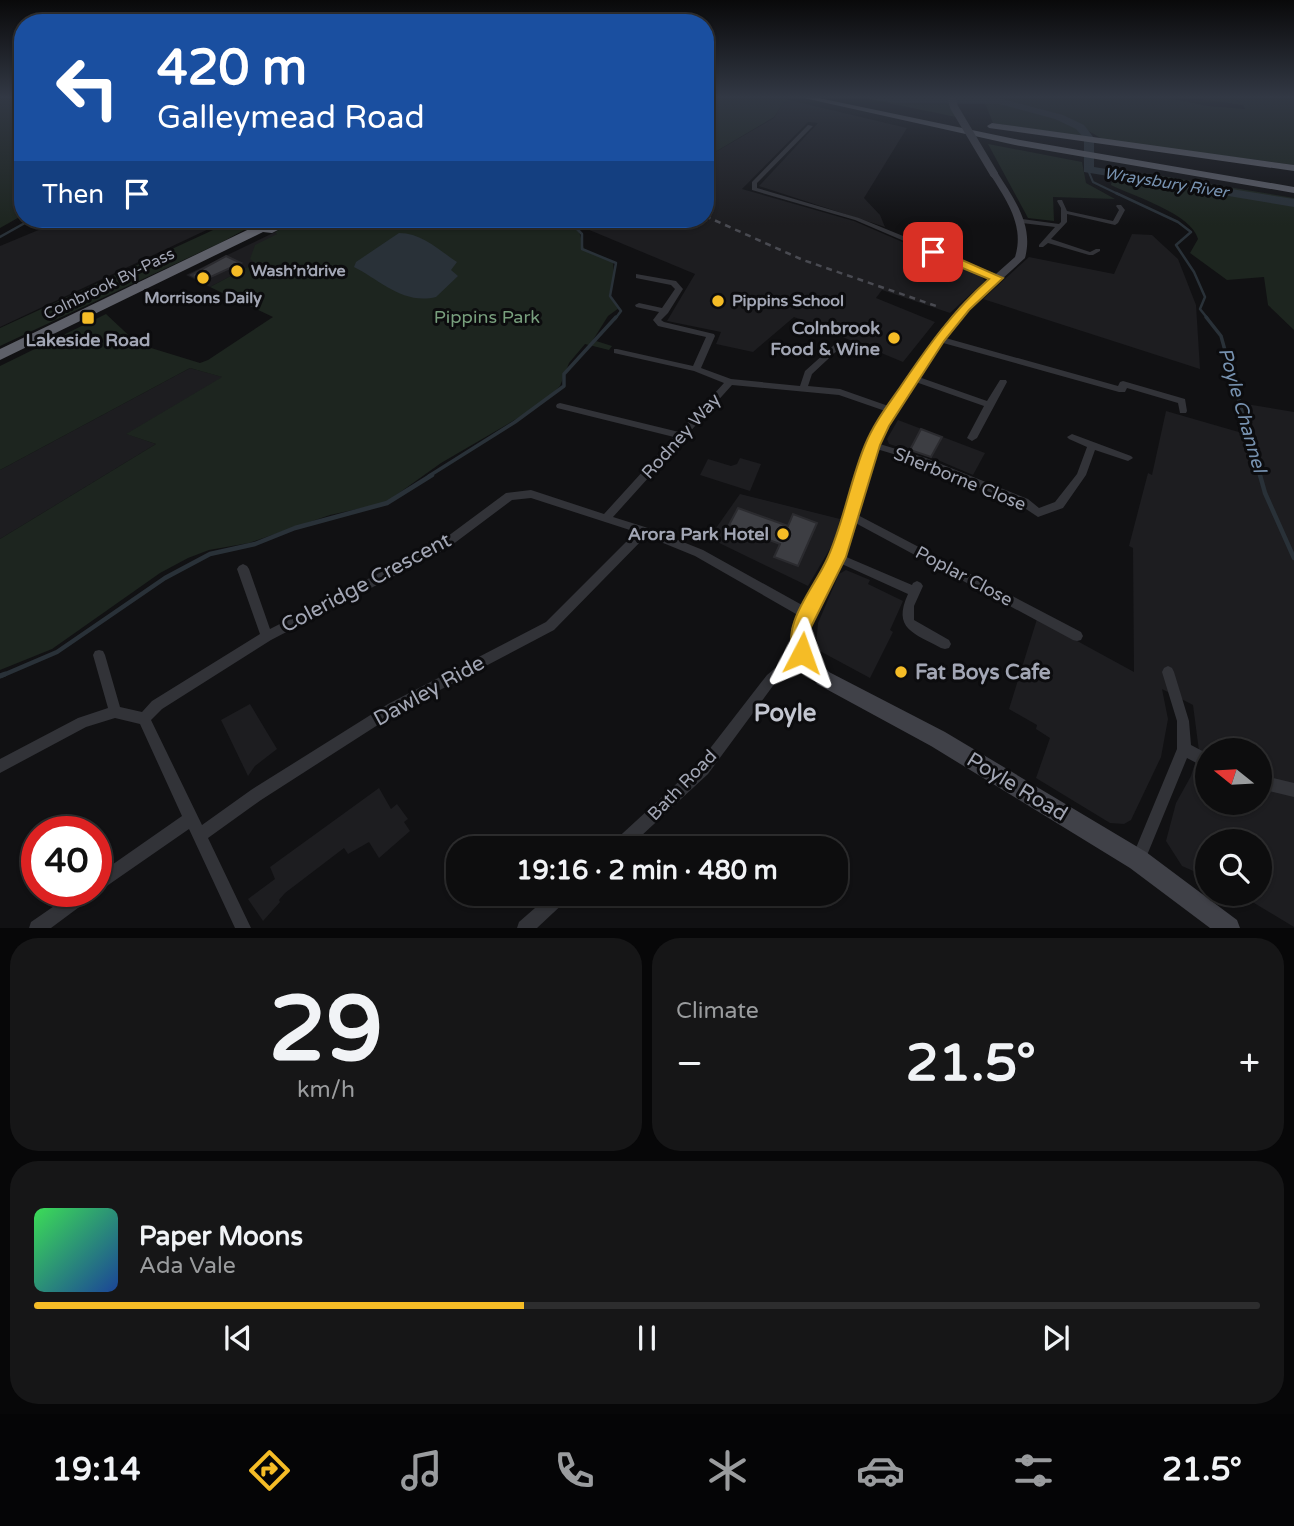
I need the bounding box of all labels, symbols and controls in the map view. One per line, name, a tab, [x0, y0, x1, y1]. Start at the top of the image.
text: 420 m	[157, 39, 307, 98]
icon: left	[42, 42, 133, 133]
text: Galleymead Road	[157, 99, 425, 137]
water label: Wraysbury River	[1103, 163, 1231, 203]
icon: arrive	[118, 175, 156, 213]
text: Then	[42, 179, 104, 210]
pin	[903, 222, 963, 282]
icon: arrive	[914, 233, 952, 271]
street label: Colnbrook By-Pass	[40, 244, 178, 324]
place label: Wash’n’drive	[251, 261, 346, 281]
marker: Wash’n’drive	[229, 263, 245, 279]
marker: Morrisons Daily	[195, 270, 211, 286]
place label: Morrisons Daily	[144, 288, 262, 308]
place label: Pippins School	[732, 291, 844, 311]
marker: Pippins School	[710, 293, 726, 309]
park label: Pippins Park	[434, 306, 540, 328]
marker: Lakeside Road	[80, 310, 96, 326]
place label: Colnbrook Food & Wine	[770, 317, 880, 360]
place label: Lakeside Road	[26, 329, 150, 351]
marker: Colnbrook Food & Wine	[886, 330, 902, 346]
water label: Poyle Channel	[1214, 345, 1271, 477]
street label: Rodney Way	[637, 388, 725, 483]
street label: Sherborne Close	[891, 442, 1029, 516]
place label: Arora Park Hotel	[628, 523, 769, 545]
marker: Arora Park Hotel	[775, 526, 791, 542]
street label: Coleridge Crescent	[277, 528, 455, 638]
street label: Poplar Close	[912, 541, 1016, 611]
position arrow	[765, 616, 839, 690]
street label: Dawley Ride	[369, 650, 489, 732]
place label: Fat Boys Cafe	[915, 660, 1051, 685]
marker: Fat Boys Cafe	[893, 664, 909, 680]
district label: Poyle	[754, 699, 817, 728]
north arrow	[1195, 738, 1272, 816]
map controls	[1195, 738, 1272, 906]
street label: Bath Road	[643, 745, 721, 825]
street label: Poyle Road	[962, 747, 1072, 827]
speed limit sign: 40	[21, 816, 112, 907]
button: search	[1195, 829, 1272, 906]
text: 19:16 · 2 min · 480 m	[516, 855, 778, 886]
text: 29	[269, 975, 383, 1085]
text: Climate	[676, 997, 759, 1025]
text: 21.5°	[906, 1032, 1036, 1095]
text: −	[676, 1041, 703, 1087]
text: +	[1239, 1041, 1260, 1087]
text: km/h	[297, 1076, 355, 1104]
text: Paper Moons	[139, 1221, 303, 1252]
text: Ada Vale	[139, 1252, 236, 1280]
icon: previous	[219, 1319, 257, 1357]
icon: pause	[628, 1319, 666, 1357]
icon: next	[1037, 1319, 1075, 1357]
icon: directions	[245, 1446, 294, 1495]
icon: music	[397, 1446, 446, 1495]
icon: phone	[550, 1446, 599, 1495]
icon: climate	[703, 1446, 752, 1495]
icon: car	[856, 1446, 905, 1495]
icon: filters	[1009, 1446, 1058, 1495]
text: 19:14	[52, 1451, 141, 1489]
text: 21.5°	[1162, 1451, 1242, 1489]

